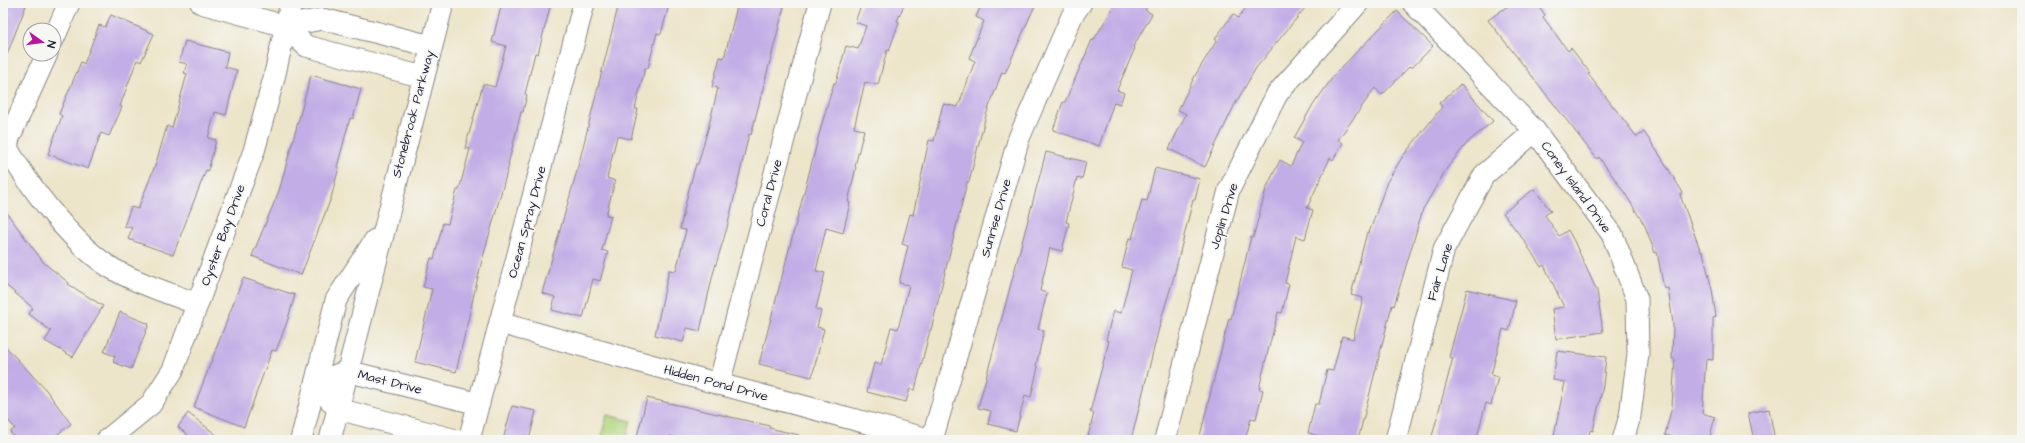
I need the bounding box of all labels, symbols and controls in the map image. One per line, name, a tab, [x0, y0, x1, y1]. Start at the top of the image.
north arrow	[22, 22, 62, 62]
text: N	[43, 39, 59, 50]
street label: Stonebrook Parkway	[387, 48, 440, 180]
street label: Coney Island Drive	[1536, 138, 1615, 237]
street label: Coral Drive	[751, 157, 787, 229]
street label: Ocean Spray Drive	[503, 164, 552, 280]
street label: Sunrise Drive	[976, 177, 1016, 259]
street label: Joplin Drive	[1205, 181, 1243, 251]
street label: Oyster Bay Drive	[196, 182, 251, 288]
street label: Fair Lane	[1423, 241, 1457, 303]
street label: Hidden Pond Drive	[662, 360, 770, 406]
street label: Mast Drive	[356, 365, 424, 399]

